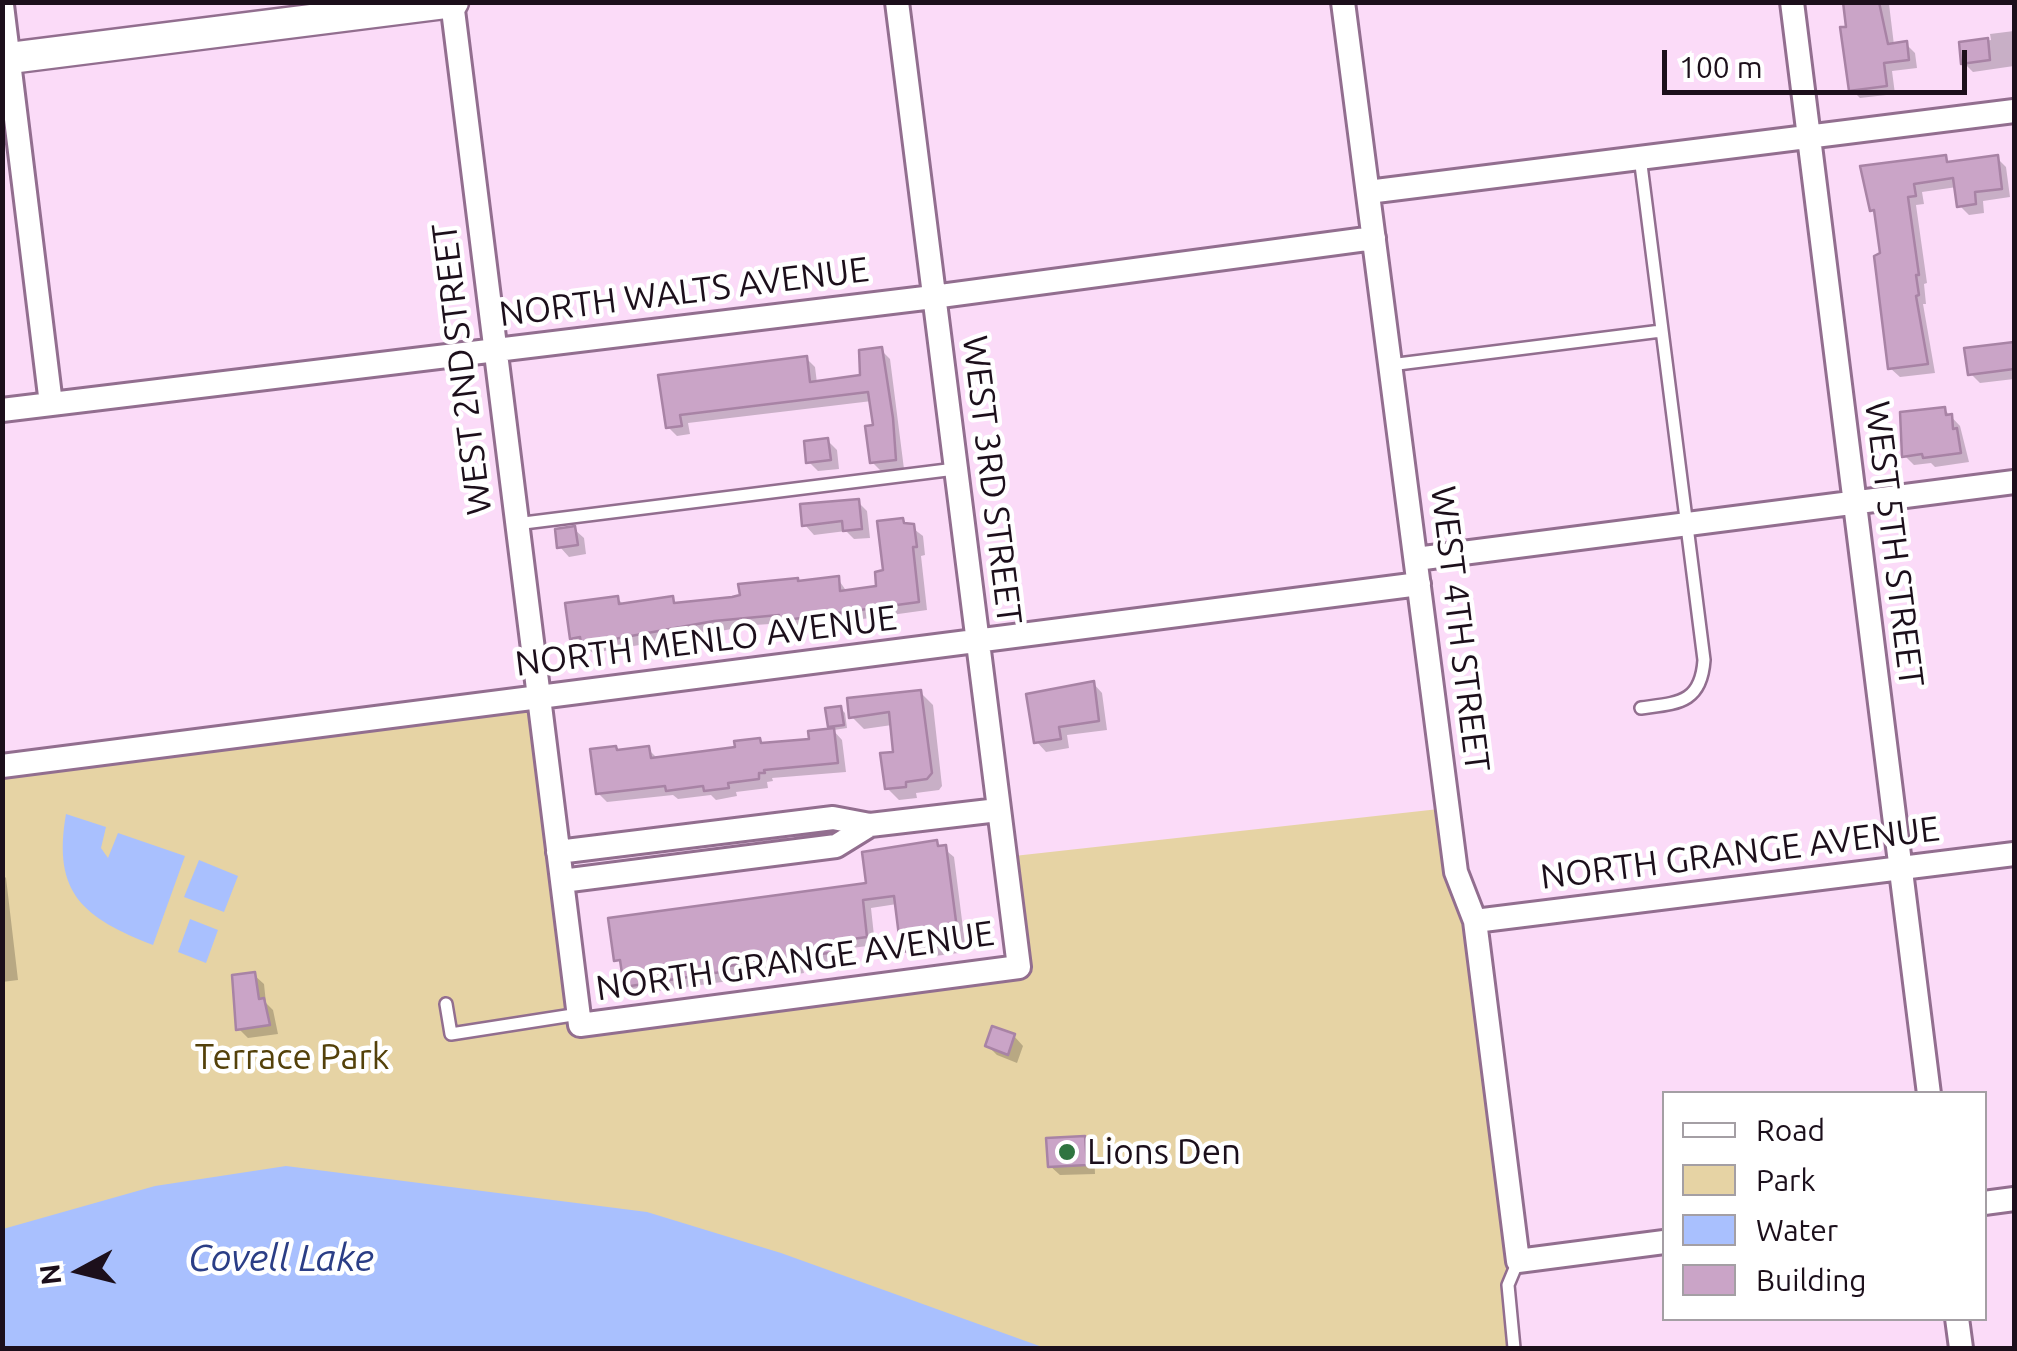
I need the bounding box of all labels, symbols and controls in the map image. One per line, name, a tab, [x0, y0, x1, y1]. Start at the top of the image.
scale bar	[1667, 30, 1972, 92]
text: 100 m	[1679, 50, 1763, 84]
street label: WEST 2ND STREET	[423, 221, 501, 517]
street label: NORTH WALTS AVENUE	[497, 248, 871, 336]
street label: WEST 3RD STREET	[953, 333, 1031, 627]
street label: WEST 5TH STREET	[1856, 399, 1932, 689]
street label: WEST 4TH STREET	[1422, 484, 1498, 774]
street label: NORTH MENLO AVENUE	[513, 597, 899, 685]
street label: NORTH GRANGE AVENUE	[1538, 808, 1942, 898]
street label: NORTH GRANGE AVENUE	[593, 912, 997, 1010]
park label: Terrace Park	[195, 1036, 389, 1078]
legend	[1662, 1091, 1987, 1321]
text: Road	[1756, 1113, 1825, 1147]
place label: Lions Den	[1087, 1131, 1241, 1173]
marker: Lions Den	[1056, 1141, 1078, 1163]
text: Park	[1756, 1163, 1816, 1197]
text: Water	[1756, 1213, 1838, 1247]
north arrow	[30, 1221, 130, 1321]
water label: Covell Lake	[188, 1235, 374, 1281]
text: N	[33, 1262, 66, 1287]
text: Building	[1756, 1263, 1867, 1297]

